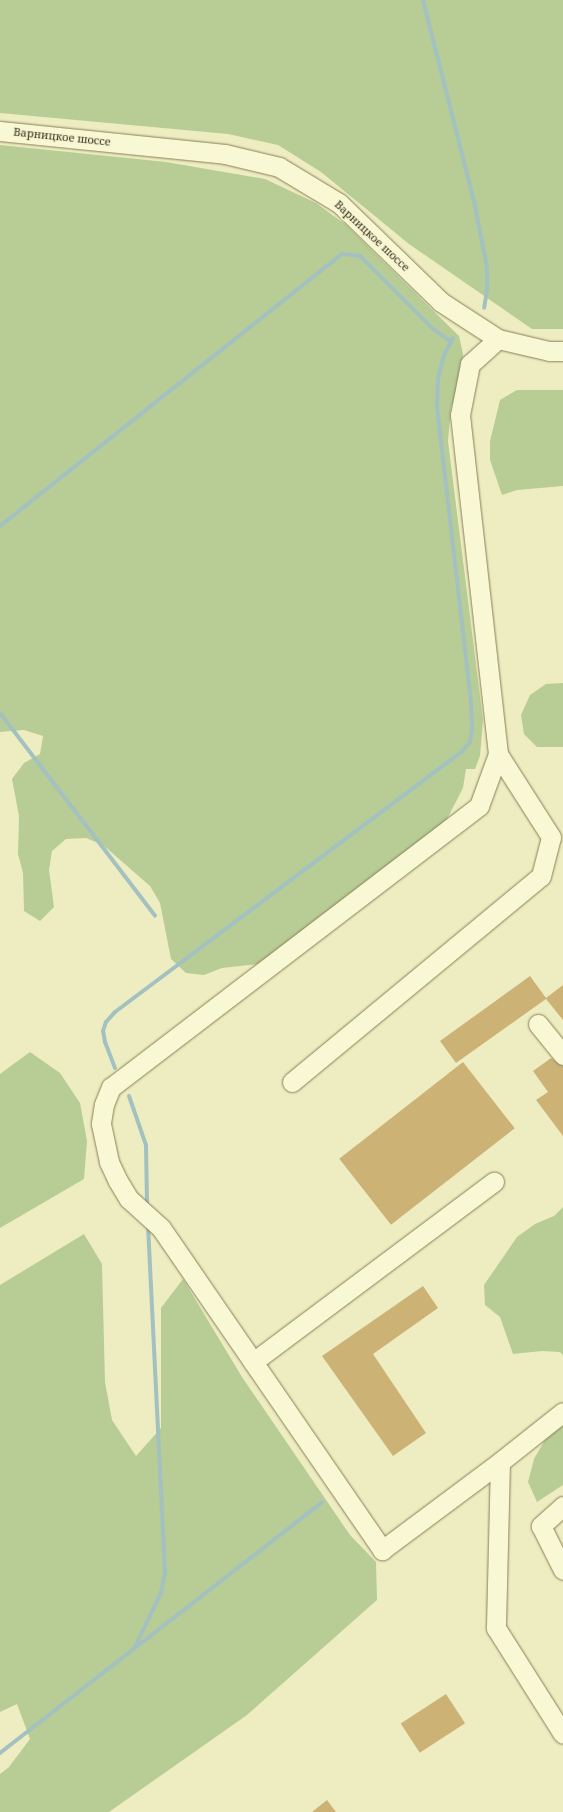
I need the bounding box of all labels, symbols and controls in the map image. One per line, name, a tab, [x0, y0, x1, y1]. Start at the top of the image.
street label: Варницкое шоссе	[13, 125, 111, 149]
street label: Варницкое шоссе	[332, 198, 412, 274]

